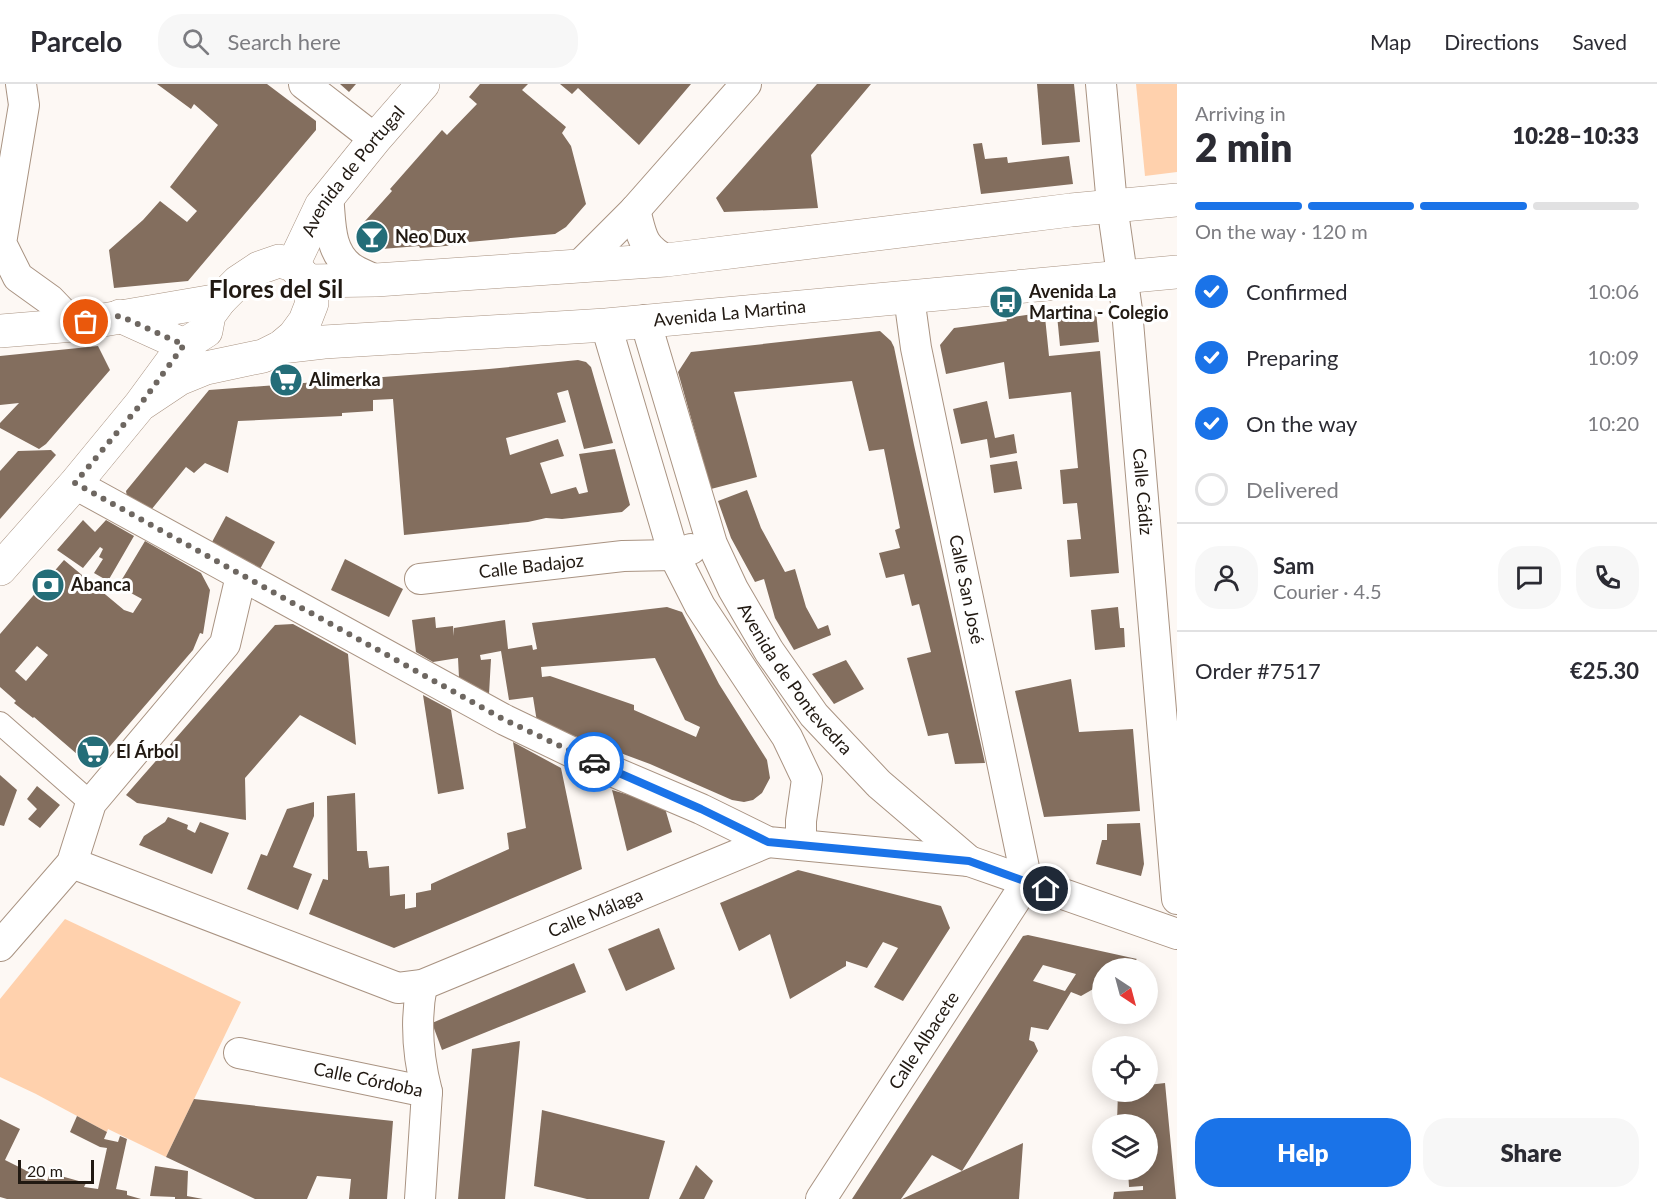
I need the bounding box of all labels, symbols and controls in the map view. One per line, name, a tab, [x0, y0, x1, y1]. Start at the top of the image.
search box	[158, 14, 578, 68]
text: Parcelo	[30, 24, 122, 58]
icon: search	[179, 25, 212, 58]
text: Search here	[227, 28, 341, 55]
text: Map	[1370, 29, 1411, 54]
text: Directions	[1444, 29, 1539, 54]
text: Saved	[1572, 29, 1627, 54]
street label: Avenida de Portugal	[296, 101, 409, 240]
text: Arriving in	[1195, 101, 1286, 125]
text: 10:28–10:33	[1513, 122, 1639, 149]
text: 2 min	[1195, 124, 1292, 170]
bar icon: Neo Dux	[354, 219, 390, 255]
text: On the way · 120 m	[1195, 219, 1368, 243]
place label: Neo Dux	[395, 225, 467, 247]
district label: Flores del Sil	[209, 274, 343, 303]
icon: check	[1195, 275, 1228, 308]
text: Confirmed	[1246, 278, 1348, 305]
text: 10:06	[1588, 279, 1639, 303]
place label: Avenida La Martina - Colegio	[1028, 280, 1169, 323]
bus stop icon: Avenida La Martina - Colegio	[988, 284, 1024, 320]
street label: Avenida La Martina	[652, 295, 807, 331]
pin	[60, 296, 111, 347]
icon: bag	[69, 305, 102, 338]
icon: check	[1195, 341, 1228, 374]
text: Preparing	[1246, 344, 1338, 371]
text: 10:09	[1588, 345, 1639, 369]
supermarket icon: Alimerka	[268, 362, 304, 398]
place label: Alimerka	[308, 368, 381, 390]
icon: check	[1195, 407, 1228, 440]
text: On the way	[1246, 410, 1357, 437]
text: 10:20	[1588, 411, 1639, 435]
street label: Calle Cádiz	[1129, 447, 1158, 536]
text: Delivered	[1246, 476, 1339, 503]
street label: Calle San José	[945, 533, 989, 646]
button: person	[1195, 546, 1258, 609]
button: chat	[1498, 546, 1561, 609]
button: phone	[1576, 546, 1639, 609]
street label: Calle Badajoz	[477, 549, 585, 582]
text: Sam	[1273, 552, 1315, 579]
bank icon: Abanca	[30, 567, 66, 603]
place label: Abanca	[70, 573, 131, 595]
text: Courier · 4.5	[1273, 579, 1382, 603]
street label: Avenida de Pontevedra	[734, 599, 858, 759]
text: Order #7517	[1195, 657, 1321, 684]
text: €25.30	[1570, 657, 1639, 684]
courier	[564, 732, 624, 792]
supermarket icon: El Árbol	[75, 734, 111, 770]
place label: El Árbol	[116, 740, 179, 762]
icon: car	[578, 746, 611, 779]
pin	[1020, 863, 1071, 914]
icon: home	[1029, 872, 1062, 905]
street label: Calle Málaga	[544, 883, 646, 942]
north arrow	[1092, 958, 1158, 1024]
map controls	[1092, 958, 1158, 1180]
street label: Calle Albacete	[883, 987, 963, 1093]
button: locate	[1092, 1036, 1158, 1102]
street label: Calle Córdoba	[312, 1057, 425, 1101]
button: layers	[1092, 1114, 1158, 1180]
button: Help	[1195, 1118, 1411, 1187]
button: Share	[1423, 1118, 1639, 1187]
scale bar	[18, 1157, 94, 1184]
text: 20 m	[27, 1161, 63, 1180]

